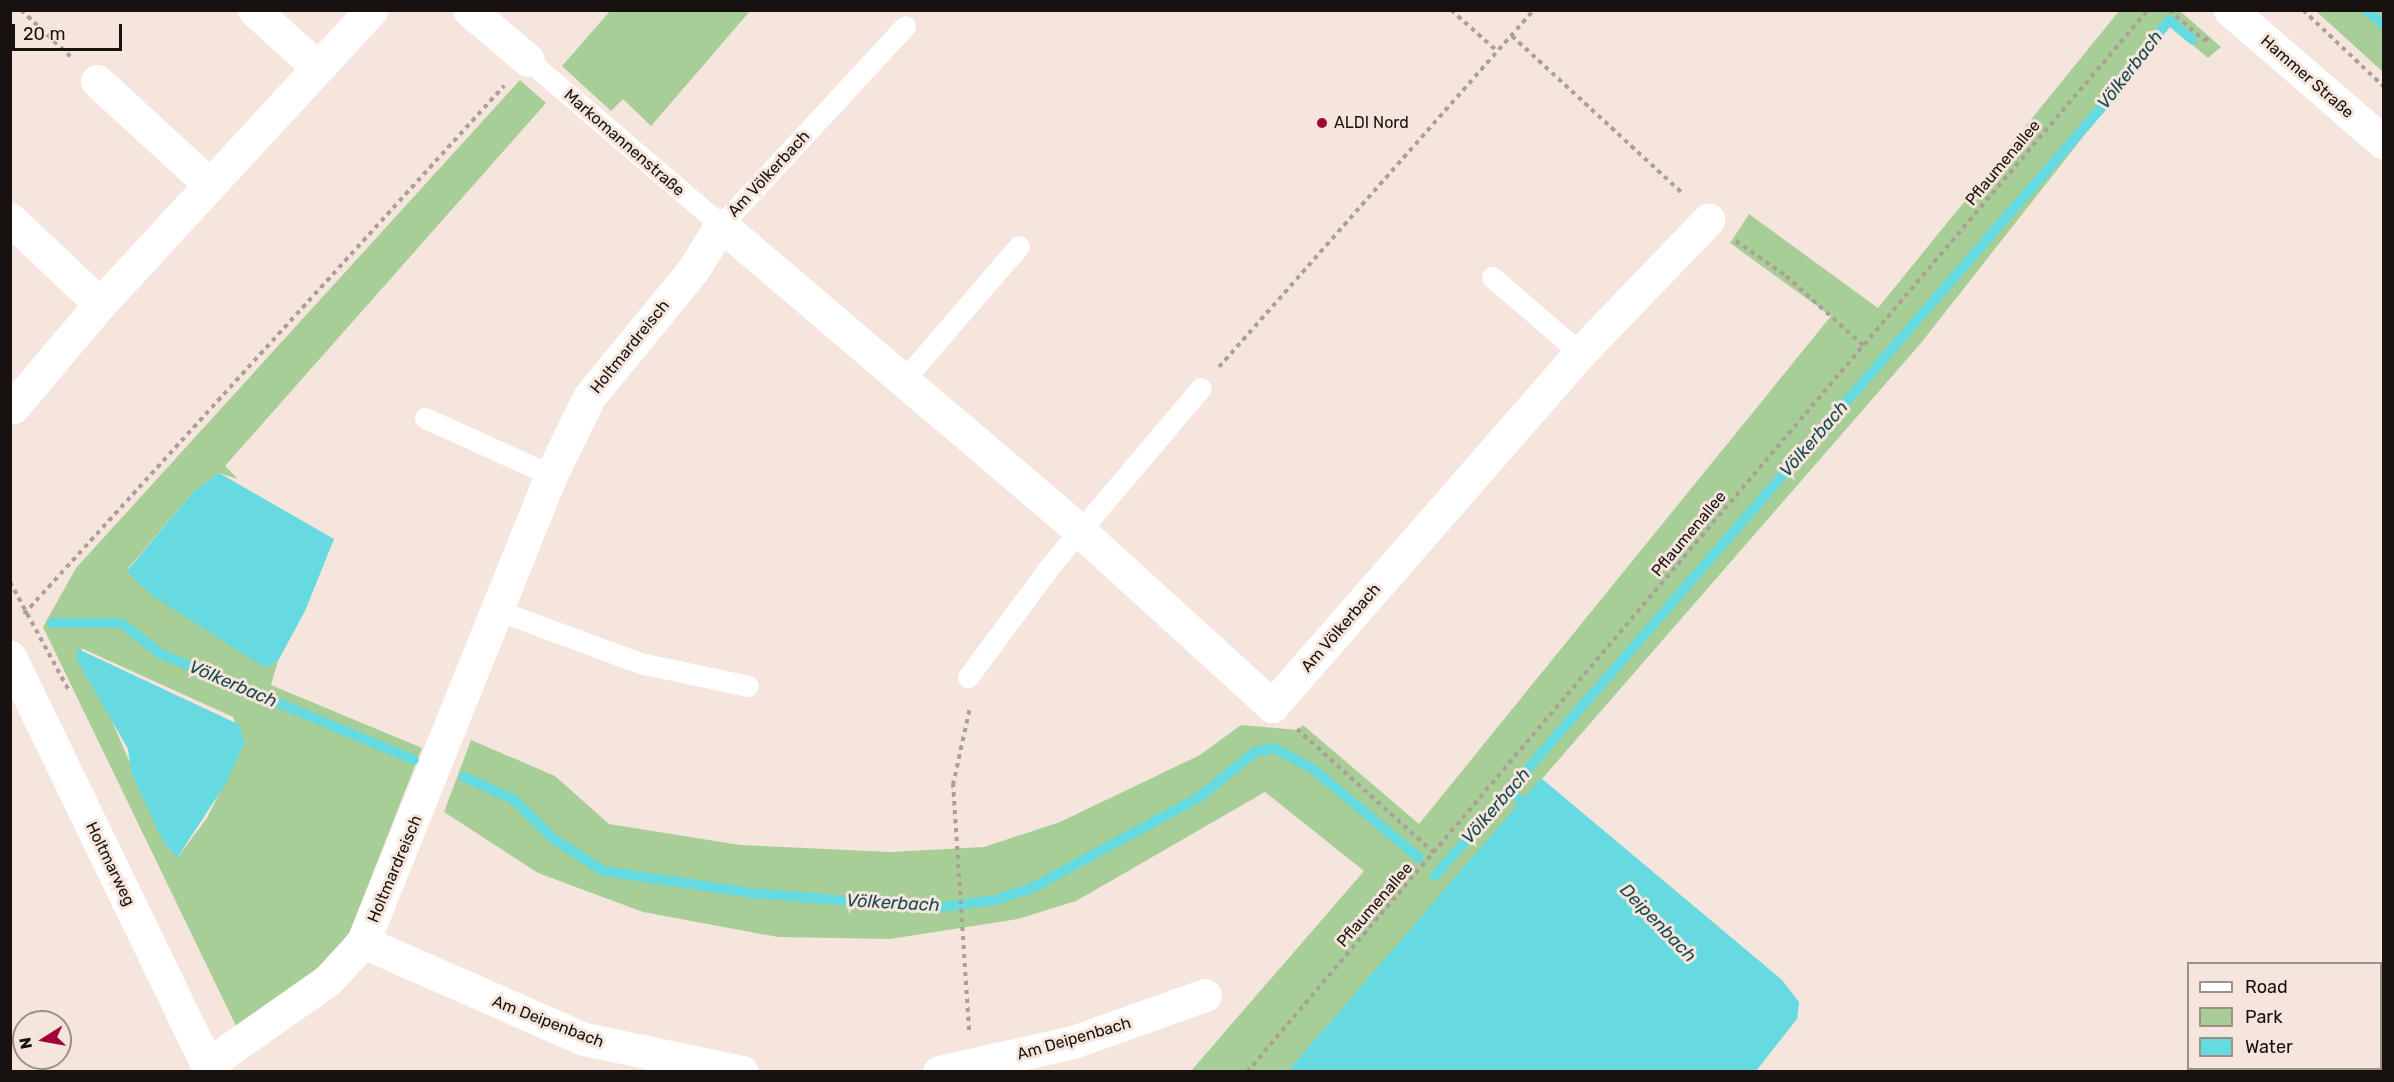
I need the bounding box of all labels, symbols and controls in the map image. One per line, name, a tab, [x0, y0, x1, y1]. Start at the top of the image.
scale bar	[15, 12, 124, 50]
text: 20 m	[23, 23, 65, 45]
water label: Völkerbach	[2093, 27, 2167, 113]
street label: Hammer Straße	[2257, 31, 2357, 123]
street label: Markomannenstraße	[560, 85, 688, 201]
place label: ALDI Nord	[1334, 113, 1409, 133]
marker: ALDI Nord	[1315, 116, 1329, 130]
street label: Pflaumenallee	[1962, 116, 2044, 210]
street label: Am Völkerbach	[724, 127, 814, 221]
street label: Holtmardreisch	[586, 296, 674, 398]
water label: Völkerbach	[1775, 397, 1853, 481]
street label: Pflaumenallee	[1648, 487, 1730, 581]
street label: Am Völkerbach	[1297, 580, 1385, 676]
water label: Völkerbach	[186, 656, 280, 712]
water label: Völkerbach	[1457, 764, 1535, 848]
street label: Holtmardreisch	[364, 812, 426, 926]
street label: Holtmarweg	[81, 819, 139, 909]
street label: Pflaumenallee	[1333, 859, 1417, 951]
water label: Deipenbach	[1615, 879, 1701, 967]
water label: Völkerbach	[846, 890, 940, 916]
legend	[2187, 962, 2382, 1070]
text: Road	[2245, 976, 2288, 998]
street label: Am Deipenbach	[490, 992, 606, 1052]
text: Park	[2245, 1006, 2282, 1028]
north arrow	[12, 1010, 72, 1070]
street label: Am Deipenbach	[1015, 1014, 1133, 1064]
text: N	[15, 1036, 36, 1051]
text: Water	[2245, 1036, 2293, 1058]

